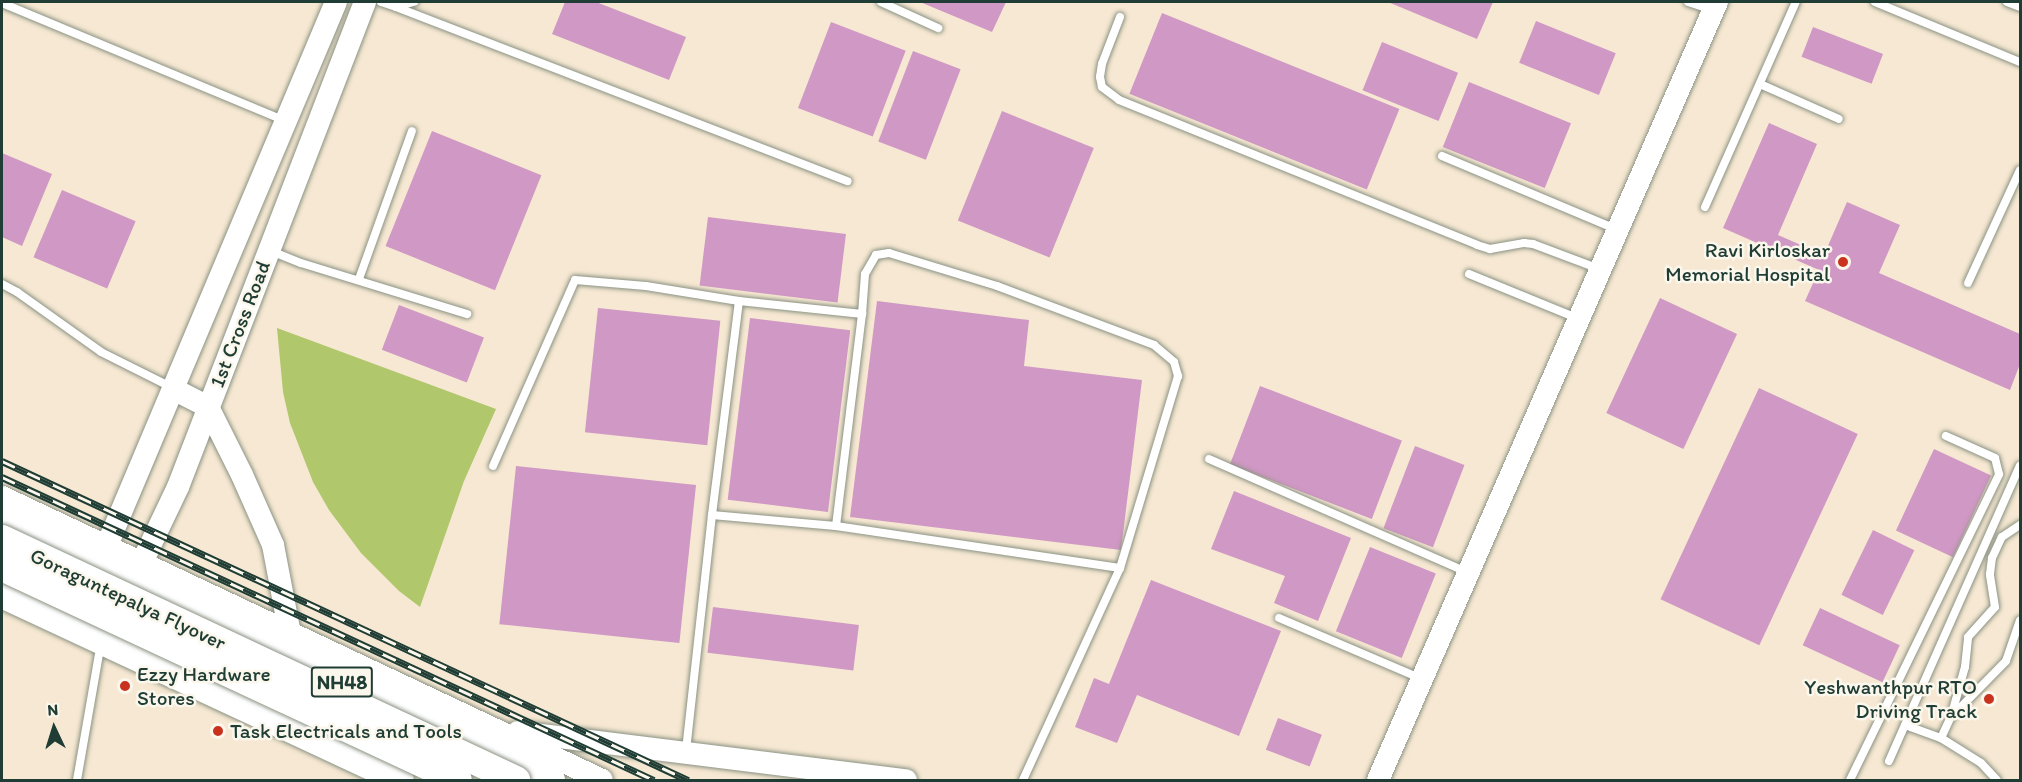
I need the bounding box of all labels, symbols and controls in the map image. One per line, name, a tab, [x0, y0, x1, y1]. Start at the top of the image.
place label: Ravi Kirloskar Memorial Hospital	[1665, 237, 1830, 287]
marker: Ravi Kirloskar Memorial Hospital	[1834, 253, 1852, 271]
street label: 1st Cross Road	[204, 257, 276, 391]
street label: Goraguntepalya Flyover	[26, 542, 230, 656]
place label: Ezzy Hardware Stores	[137, 661, 271, 711]
road number: NH48	[310, 665, 374, 699]
place label: Yeshwanthpur RTO Driving Track	[1804, 674, 1977, 724]
marker: Ezzy Hardware Stores	[118, 679, 132, 693]
marker: Yeshwanthpur RTO Driving Track	[1982, 692, 1996, 706]
north arrow	[24, 698, 84, 758]
text: N	[47, 700, 59, 719]
place label: Task Electricals and Tools	[230, 718, 460, 744]
marker: Task Electricals and Tools	[211, 724, 225, 738]

